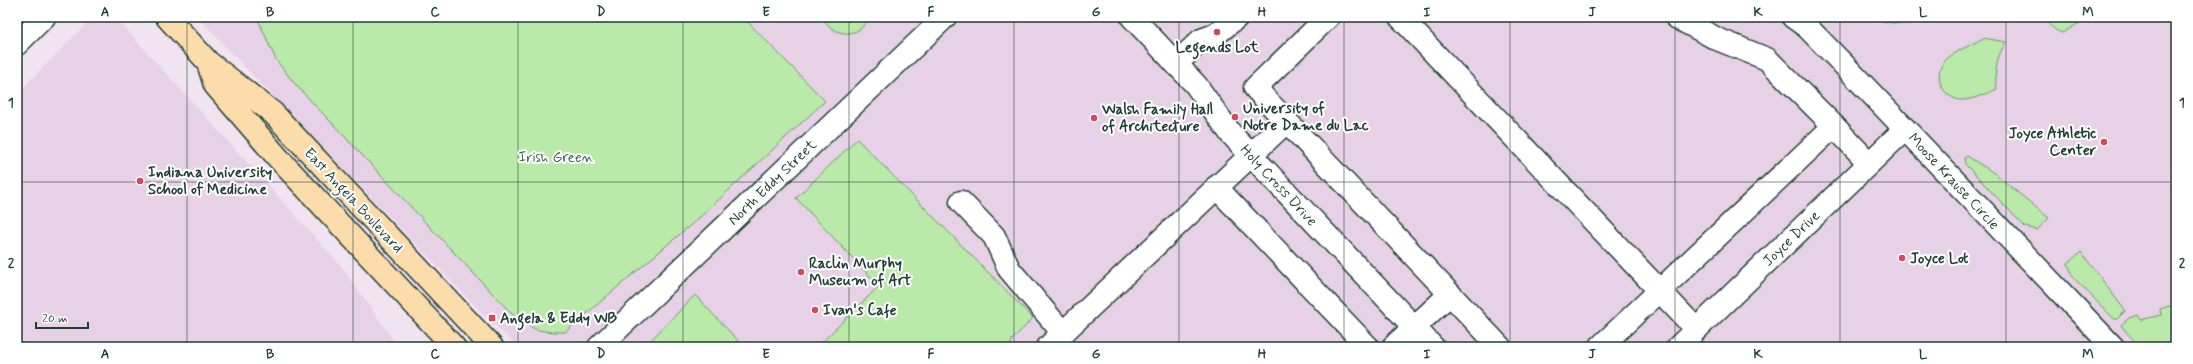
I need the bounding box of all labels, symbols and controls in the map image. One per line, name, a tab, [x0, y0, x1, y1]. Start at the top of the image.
text: A	[101, 4, 109, 21]
text: B	[266, 4, 275, 21]
text: C	[430, 4, 440, 21]
text: D	[597, 4, 606, 21]
text: E	[762, 4, 770, 21]
text: F	[928, 4, 935, 21]
text: G	[1092, 4, 1101, 21]
text: H	[1258, 4, 1267, 21]
text: I	[1424, 4, 1431, 21]
text: J	[1588, 4, 1596, 21]
text: K	[1753, 4, 1763, 21]
text: L	[1919, 4, 1928, 21]
text: M	[2082, 4, 2094, 21]
marker: Legends Lot	[1212, 27, 1222, 37]
place label: Legends Lot	[1176, 38, 1260, 60]
text: 1	[8, 95, 14, 112]
text: 1	[2179, 95, 2185, 112]
place label: University of Notre Dame du Lac	[1243, 99, 1369, 136]
place label: Walsh Family Hall of Architecture	[1101, 100, 1214, 137]
marker: University of Notre Dame du Lac	[1230, 112, 1240, 122]
marker: Walsh Family Hall of Architecture	[1089, 113, 1099, 123]
place label: Joyce Athletic Center	[2009, 124, 2097, 161]
street label: Moose Krause Circle	[1903, 129, 2004, 235]
street label: North Eddy Street	[724, 135, 821, 230]
marker: Joyce Athletic Center	[2099, 137, 2109, 147]
street label: Holy Cross Drive	[1235, 140, 1322, 231]
street label: East Angela Boulevard	[298, 144, 407, 258]
park label: Irish Green	[519, 148, 594, 168]
place label: Indiana University School of Medicine	[148, 163, 272, 200]
marker: Indiana University School of Medicine	[135, 176, 145, 186]
street label: Joyce Drive	[1759, 206, 1825, 271]
place label: Joyce Lot	[1910, 249, 1969, 269]
marker: Joyce Lot	[1897, 253, 1907, 263]
place label: Raclin Murphy Museum of Art	[809, 254, 911, 291]
text: 2	[8, 255, 15, 272]
text: 2	[2179, 255, 2186, 272]
marker: Raclin Murphy Museum of Art	[796, 267, 806, 277]
place label: Ivan's Cafe	[823, 301, 897, 321]
scale bar	[36, 304, 88, 330]
marker: Ivan's Cafe	[810, 305, 820, 315]
place label: Angela & Eddy WB	[500, 309, 618, 331]
text: 20 m	[42, 311, 68, 327]
marker: Angela & Eddy WB	[487, 313, 497, 323]
text: A	[101, 346, 109, 363]
text: B	[266, 346, 275, 363]
text: C	[430, 346, 440, 363]
text: D	[597, 346, 606, 363]
text: E	[762, 346, 770, 363]
text: F	[928, 346, 935, 363]
text: G	[1092, 346, 1101, 363]
text: H	[1258, 346, 1267, 363]
text: I	[1424, 346, 1431, 363]
text: J	[1588, 346, 1596, 363]
text: K	[1753, 346, 1763, 363]
text: L	[1919, 346, 1928, 363]
text: M	[2082, 346, 2094, 363]

